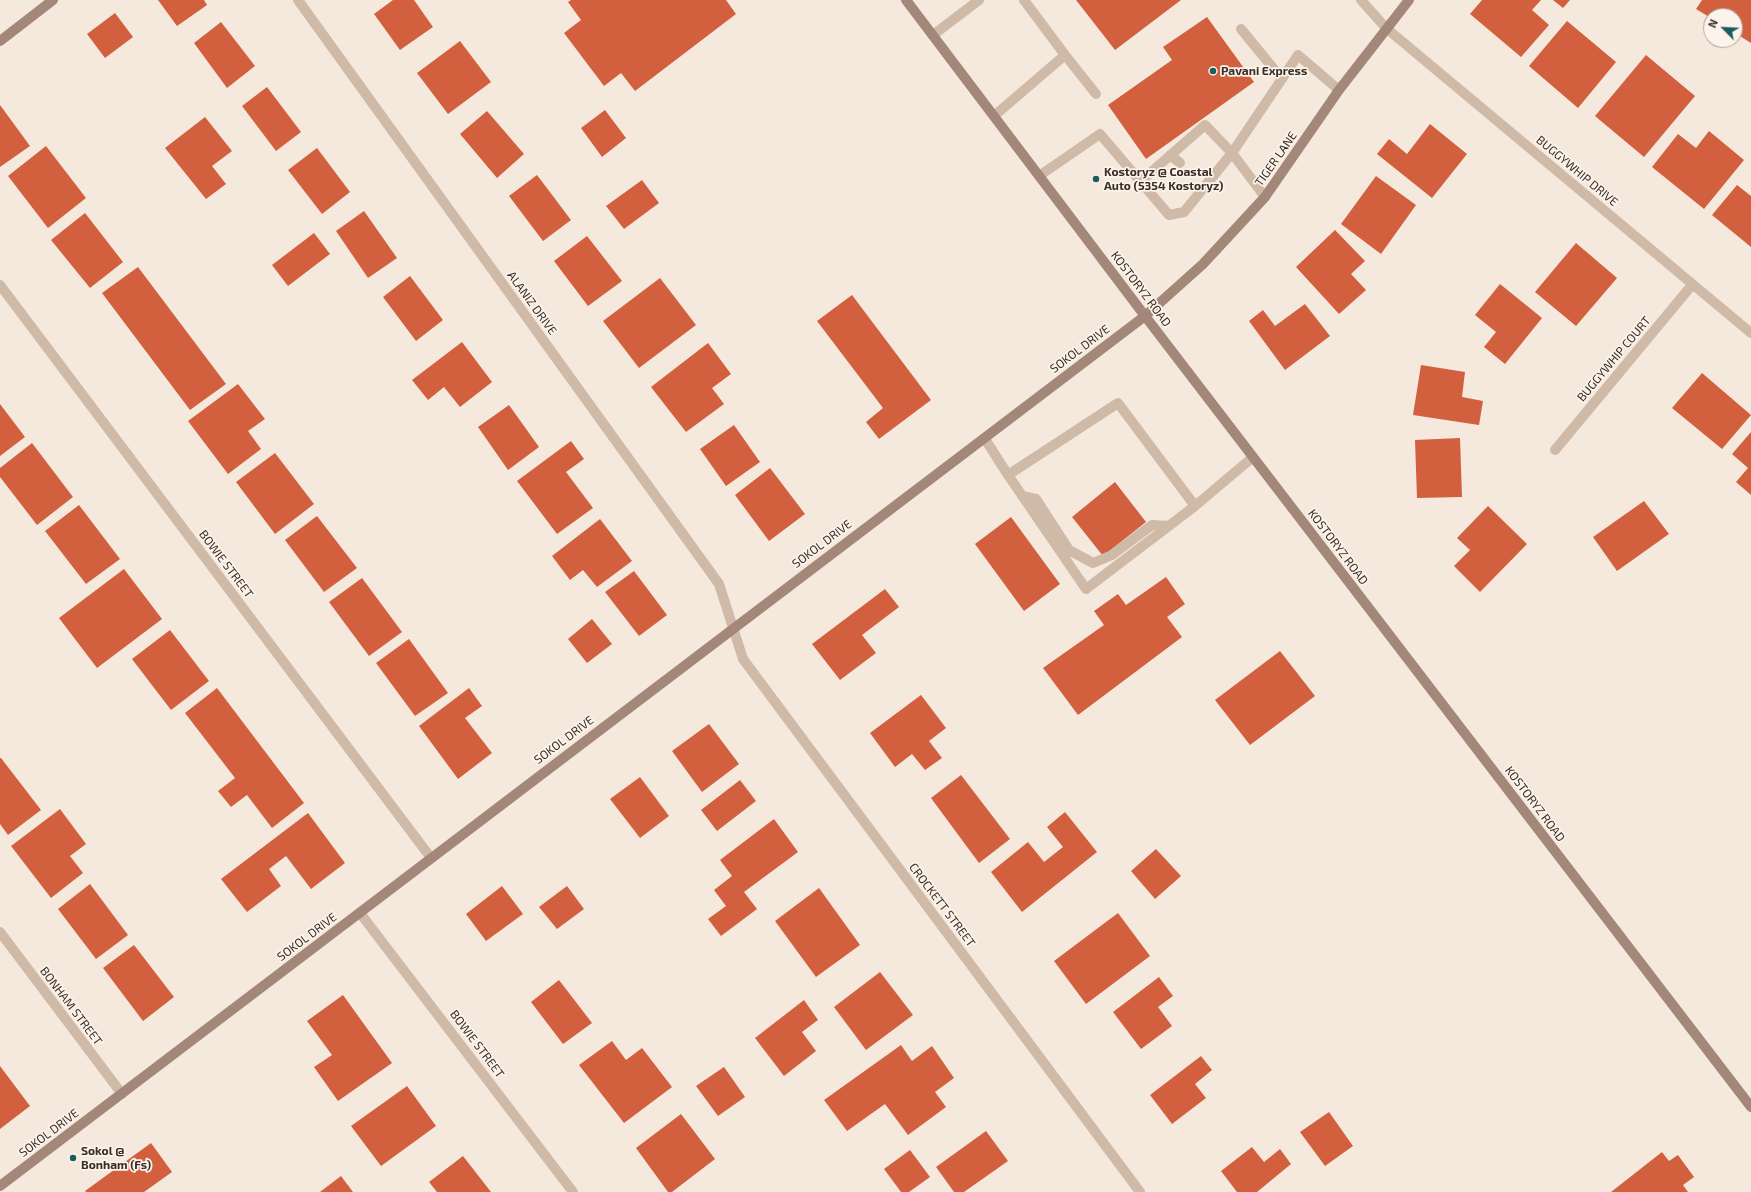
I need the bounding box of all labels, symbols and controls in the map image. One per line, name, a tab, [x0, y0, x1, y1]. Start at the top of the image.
north arrow	[1703, 8, 1743, 48]
text: N	[1705, 17, 1720, 30]
place label: Pavani Express	[1221, 64, 1307, 78]
marker: Pavani Express	[1208, 66, 1218, 76]
street label: TIGER LANE	[1252, 129, 1300, 189]
street label: BUGGYWHIP DRIVE	[1533, 133, 1621, 209]
place label: Kostoryz @ Coastal Auto (5354 Kostoryz)	[1104, 165, 1223, 193]
marker: Kostoryz @ Coastal Auto (5354 Kostoryz)	[1091, 174, 1101, 184]
street label: KOSTORYZ ROAD	[1108, 248, 1174, 330]
street label: ALANIZ DRIVE	[504, 269, 560, 337]
street label: BUGGYWHIP COURT	[1574, 314, 1654, 404]
street label: SOKOL DRIVE	[1047, 322, 1113, 376]
street label: KOSTORYZ ROAD	[1305, 506, 1371, 588]
street label: SOKOL DRIVE	[789, 517, 855, 571]
street label: BOWIE STREET	[196, 527, 256, 601]
street label: SOKOL DRIVE	[531, 713, 597, 767]
street label: KOSTORYZ ROAD	[1502, 763, 1568, 845]
street label: CROCKETT STREET	[906, 860, 978, 950]
street label: SOKOL DRIVE	[274, 910, 340, 964]
street label: BONHAM STREET	[37, 964, 105, 1048]
street label: BOWIE STREET	[447, 1007, 507, 1081]
street label: SOKOL DRIVE	[16, 1106, 82, 1160]
place label: Sokol @ Bonham (Fs)	[81, 1144, 151, 1172]
marker: Sokol @ Bonham (Fs)	[68, 1153, 78, 1163]

